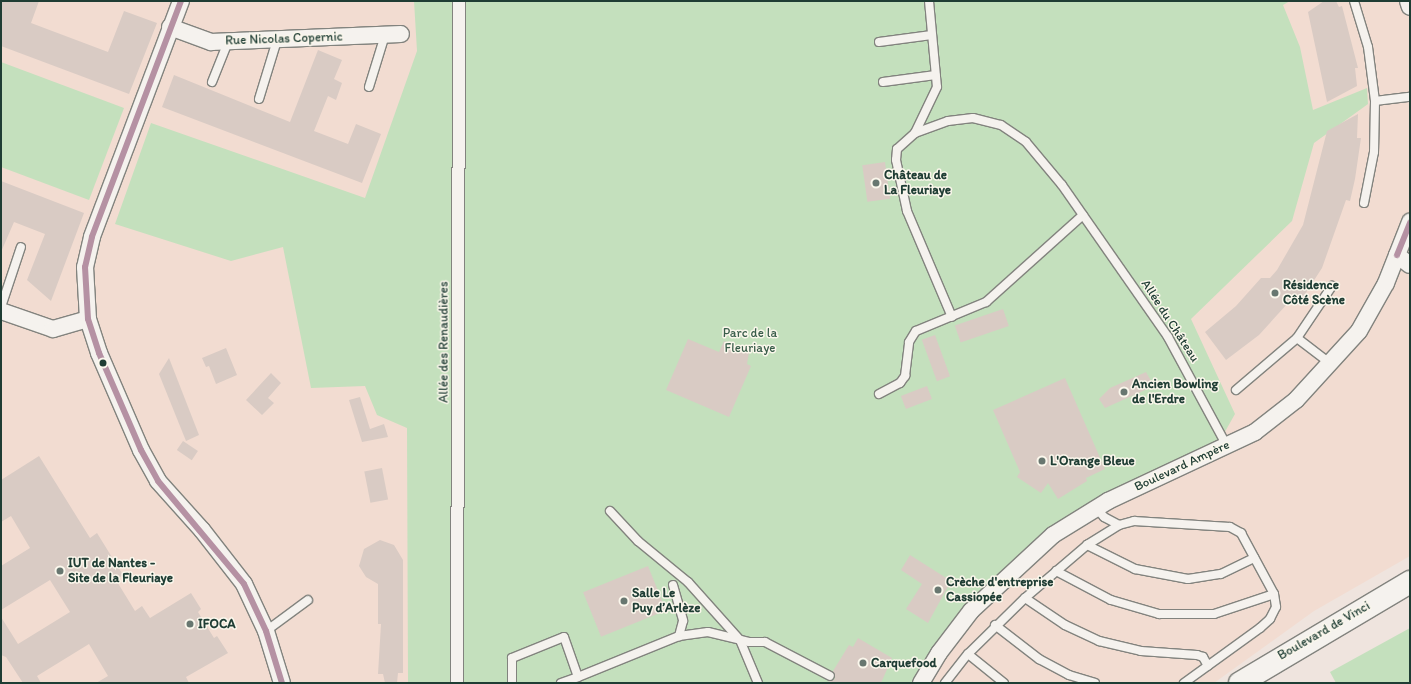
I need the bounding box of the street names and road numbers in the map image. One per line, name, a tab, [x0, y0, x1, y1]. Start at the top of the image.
street label: Rue Nicolas Copernic	[225, 29, 343, 49]
street label: Allée du Château	[1138, 277, 1202, 365]
street label: Allée des Renaudières	[436, 281, 452, 403]
street label: Boulevard Ampère	[1132, 437, 1232, 495]
street label: Boulevard de Vinci	[1275, 598, 1373, 664]

